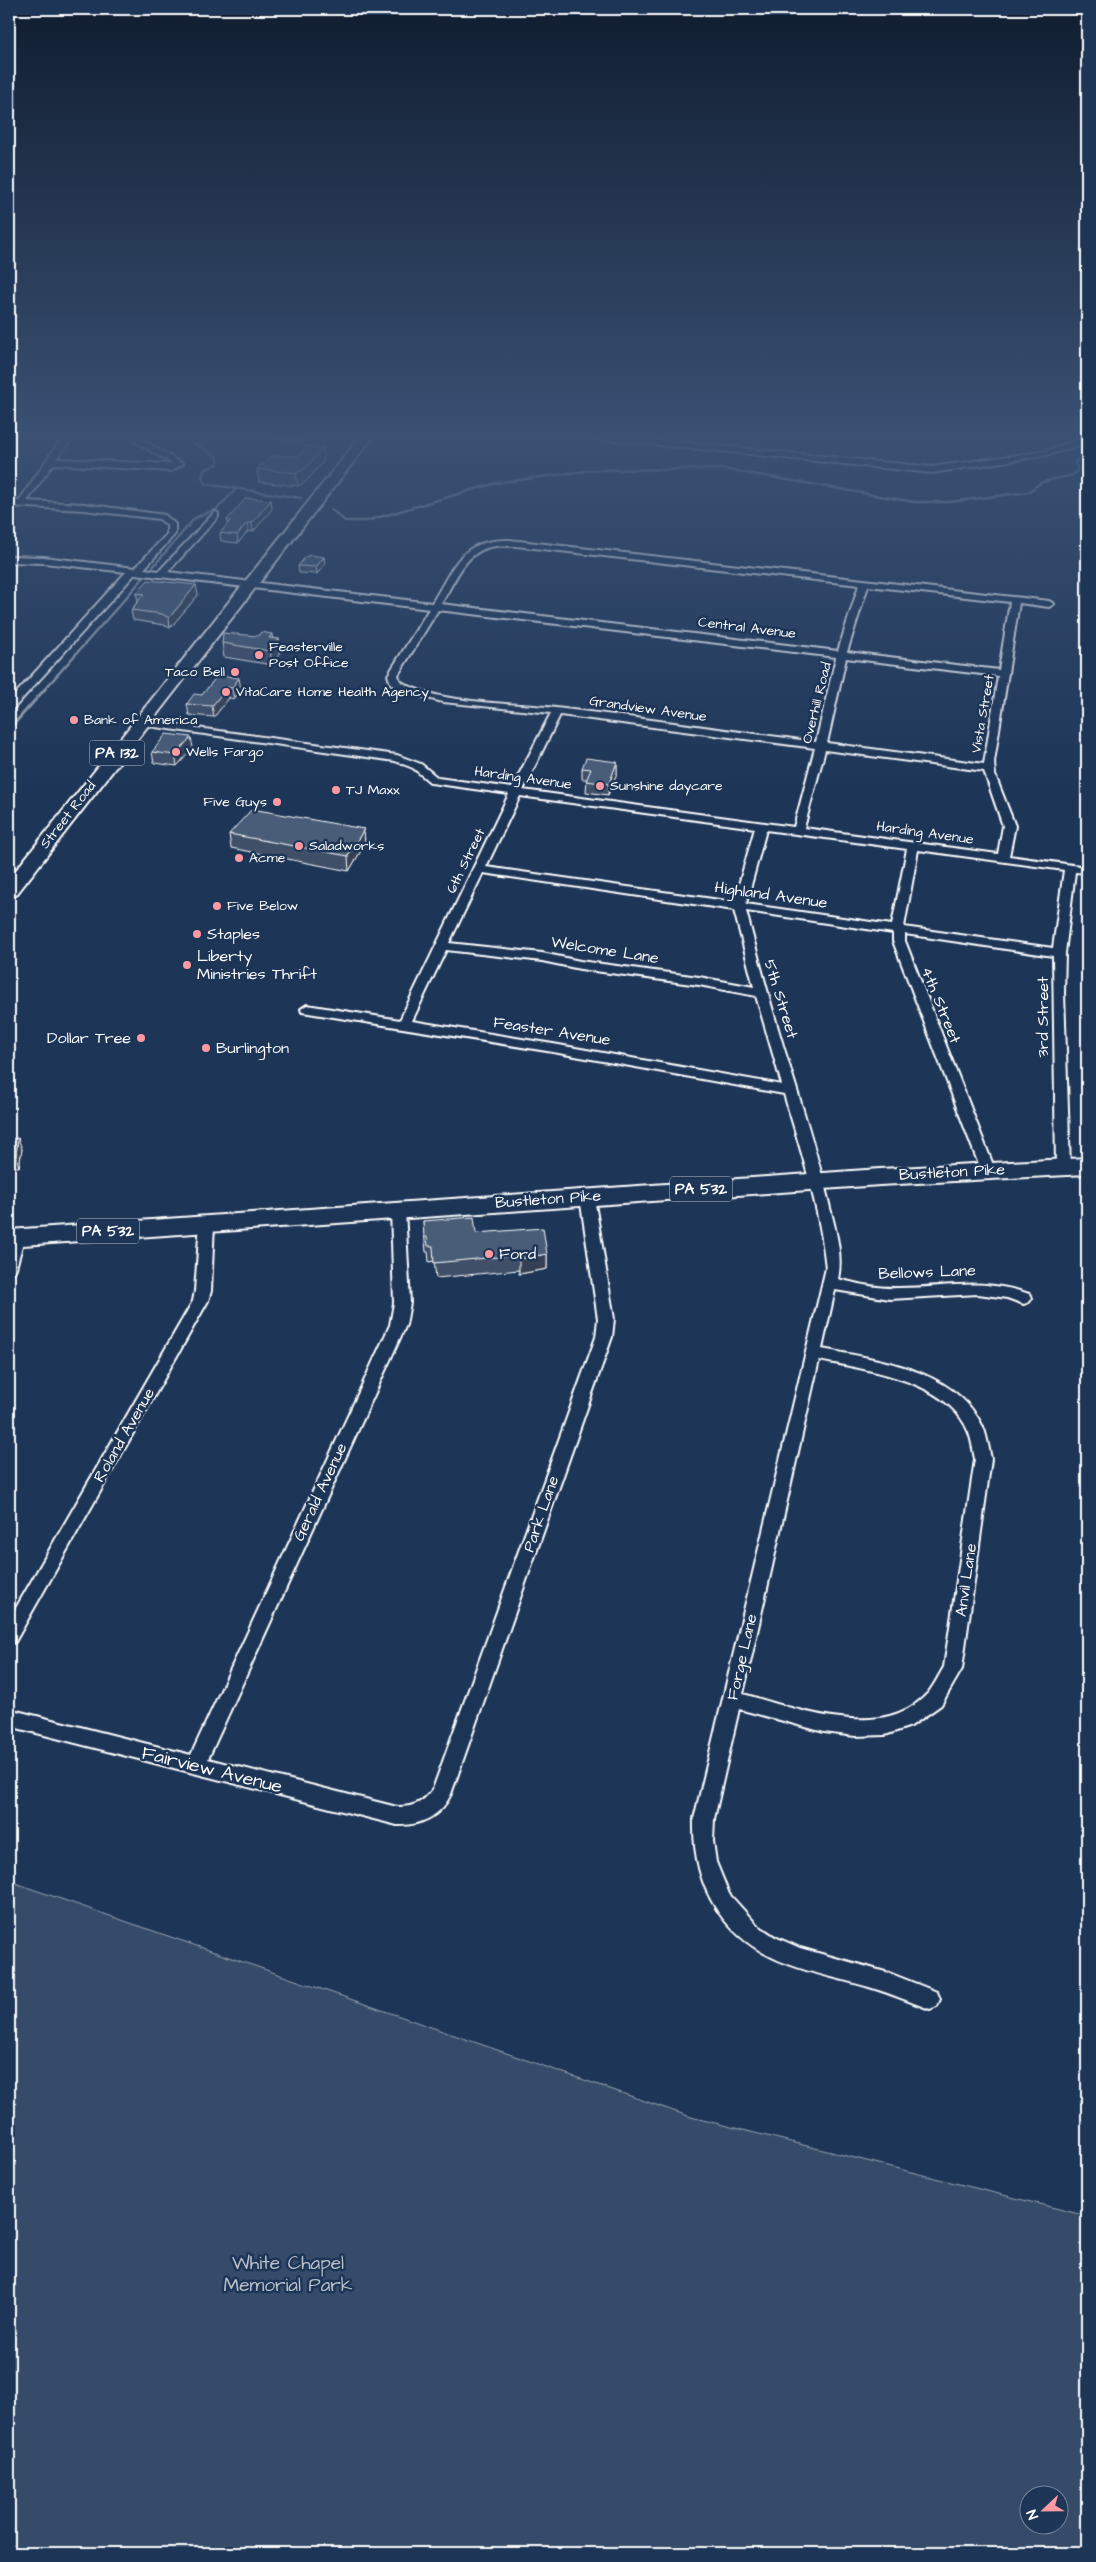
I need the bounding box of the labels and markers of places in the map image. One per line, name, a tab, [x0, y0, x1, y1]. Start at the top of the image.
place label: Feasterville Post Office	[269, 637, 349, 673]
marker: Feasterville Post Office	[253, 649, 265, 661]
place label: Taco Bell	[165, 662, 225, 682]
marker: Taco Bell	[229, 666, 241, 678]
place label: VitaCare Home Health Agency	[236, 682, 429, 702]
marker: VitaCare Home Health Agency	[220, 686, 232, 698]
place label: Bank of America	[84, 710, 197, 730]
marker: Bank of America	[68, 714, 80, 726]
place label: Wells Fargo	[186, 742, 264, 762]
marker: Wells Fargo	[170, 746, 182, 758]
place label: Sunshine daycare	[610, 776, 723, 796]
place label: TJ Maxx	[346, 780, 400, 800]
marker: Sunshine daycare	[594, 780, 606, 792]
marker: TJ Maxx	[330, 784, 342, 796]
place label: Five Guys	[203, 792, 267, 812]
marker: Five Guys	[271, 796, 283, 808]
place label: Saladworks	[309, 836, 384, 856]
marker: Saladworks	[293, 840, 305, 852]
place label: Acme	[249, 848, 286, 868]
marker: Acme	[233, 852, 245, 864]
place label: Five Below	[227, 896, 298, 916]
marker: Five Below	[211, 900, 223, 912]
place label: Staples	[207, 923, 260, 945]
marker: Staples	[191, 928, 203, 940]
place label: Liberty Ministries Thrift	[197, 945, 318, 985]
marker: Liberty Ministries Thrift	[181, 959, 193, 971]
place label: Dollar Tree	[47, 1027, 131, 1049]
marker: Dollar Tree	[135, 1032, 147, 1044]
place label: Burlington	[216, 1037, 289, 1060]
marker: Burlington	[200, 1042, 212, 1054]
place label: Ford	[499, 1243, 536, 1265]
marker: Ford	[483, 1248, 495, 1260]

